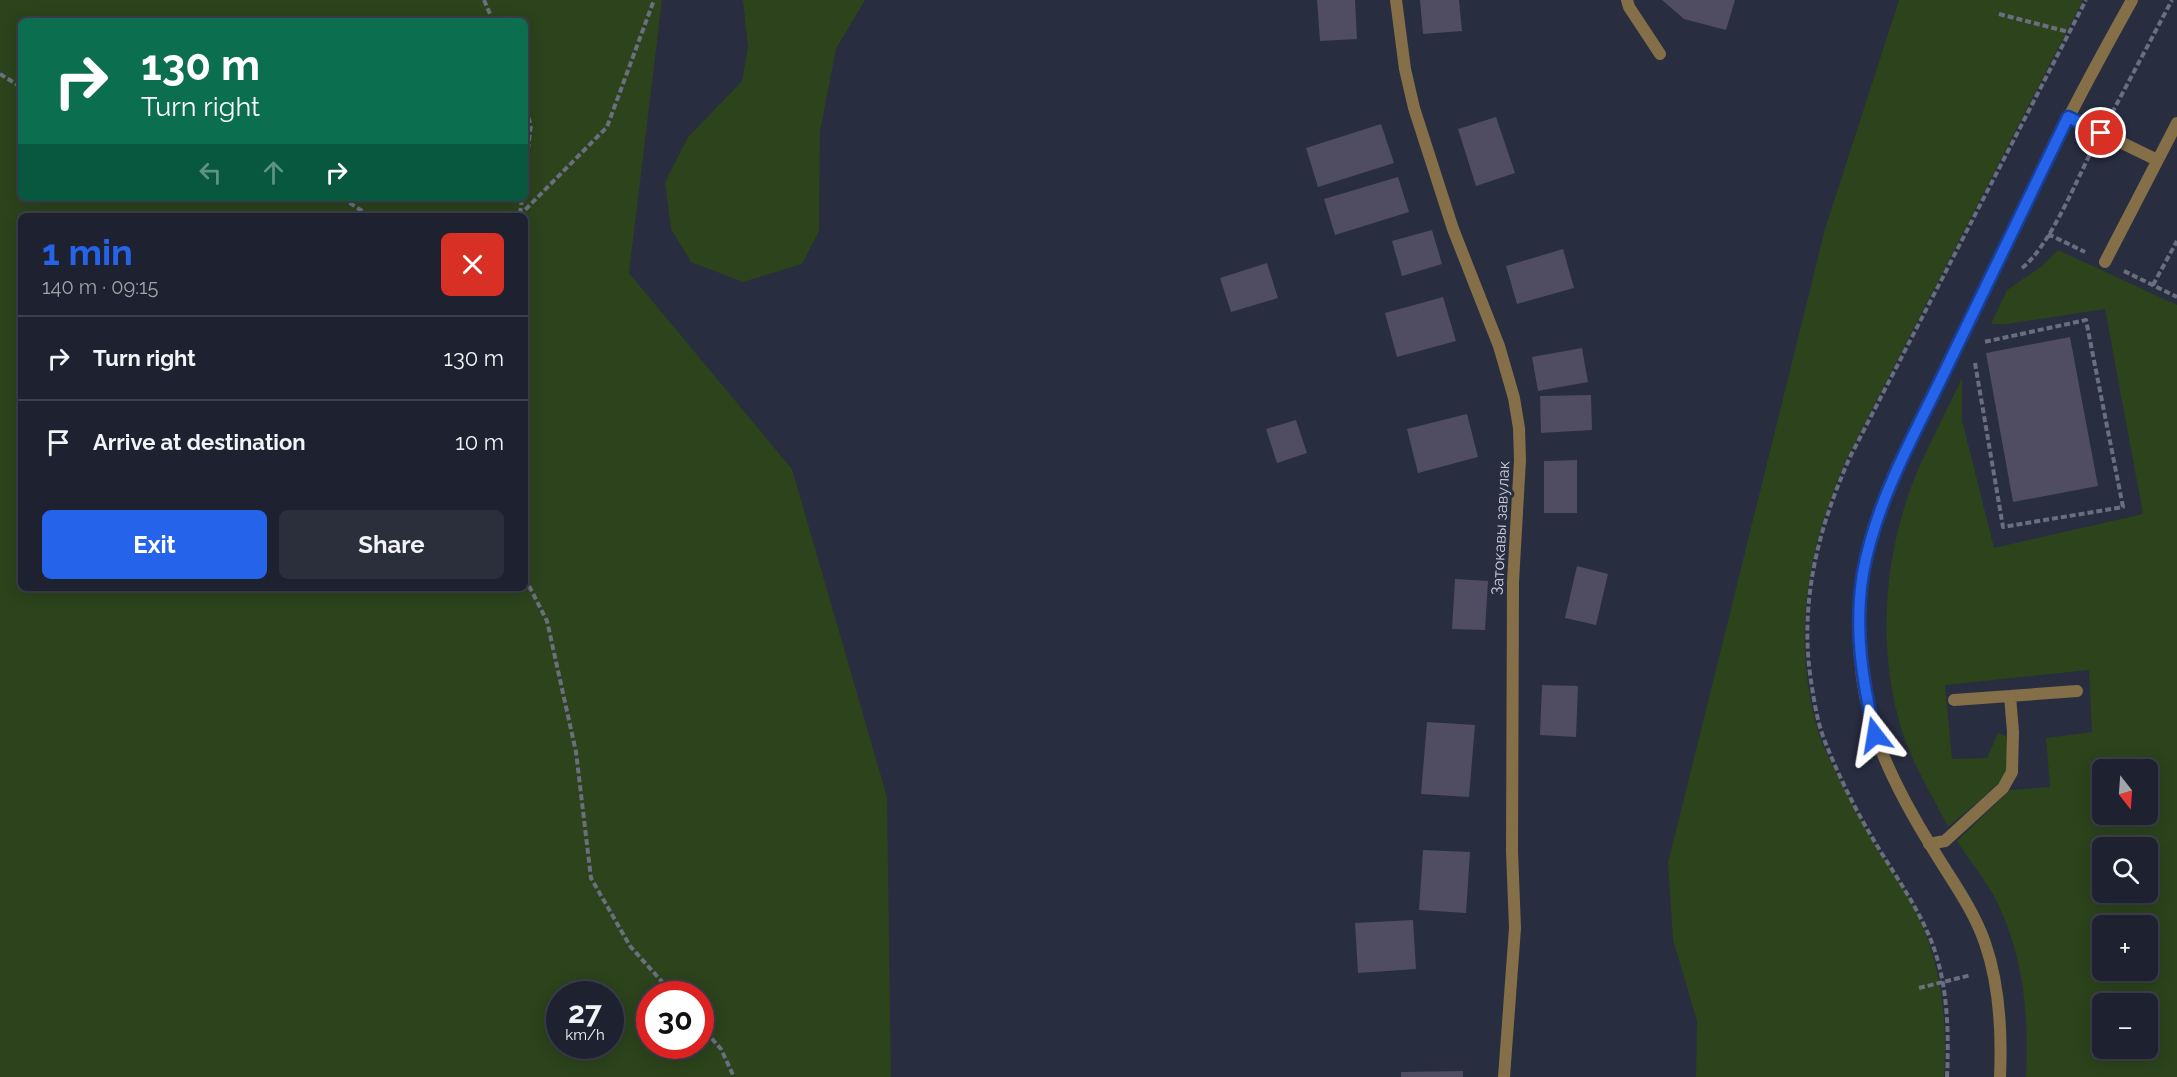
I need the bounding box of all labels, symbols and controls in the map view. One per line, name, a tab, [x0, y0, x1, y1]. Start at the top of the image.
text: 130 m	[141, 41, 260, 90]
icon: right	[42, 42, 120, 120]
text: Turn right	[141, 91, 260, 122]
pin	[2075, 107, 2126, 158]
icon: arrive	[2084, 116, 2117, 149]
icon: left	[194, 156, 227, 189]
icon: ahead	[257, 156, 290, 189]
icon: right	[320, 156, 353, 189]
text: 1 min	[42, 231, 133, 273]
button: close	[441, 233, 504, 296]
text: 140 m · 09:15	[42, 275, 158, 299]
icon: right	[42, 342, 75, 375]
text: Turn right	[93, 345, 196, 371]
text: 130 m	[444, 345, 504, 371]
icon: arrive	[42, 426, 75, 459]
text: Arrive at destination	[93, 429, 306, 455]
text: 10 m	[455, 429, 504, 455]
street label: Затокавы завулак	[1487, 460, 1514, 596]
button: Exit	[42, 510, 267, 579]
button: Share	[279, 510, 504, 579]
position arrow	[1843, 703, 1907, 767]
north arrow	[2092, 759, 2158, 825]
map controls	[2092, 759, 2158, 1059]
button: search	[2092, 837, 2158, 903]
button: +	[2092, 915, 2158, 981]
speed limit sign: 30	[636, 981, 714, 1059]
button: −	[2092, 993, 2158, 1059]
text: 27	[568, 995, 602, 1030]
text: km/h	[565, 1026, 605, 1044]

